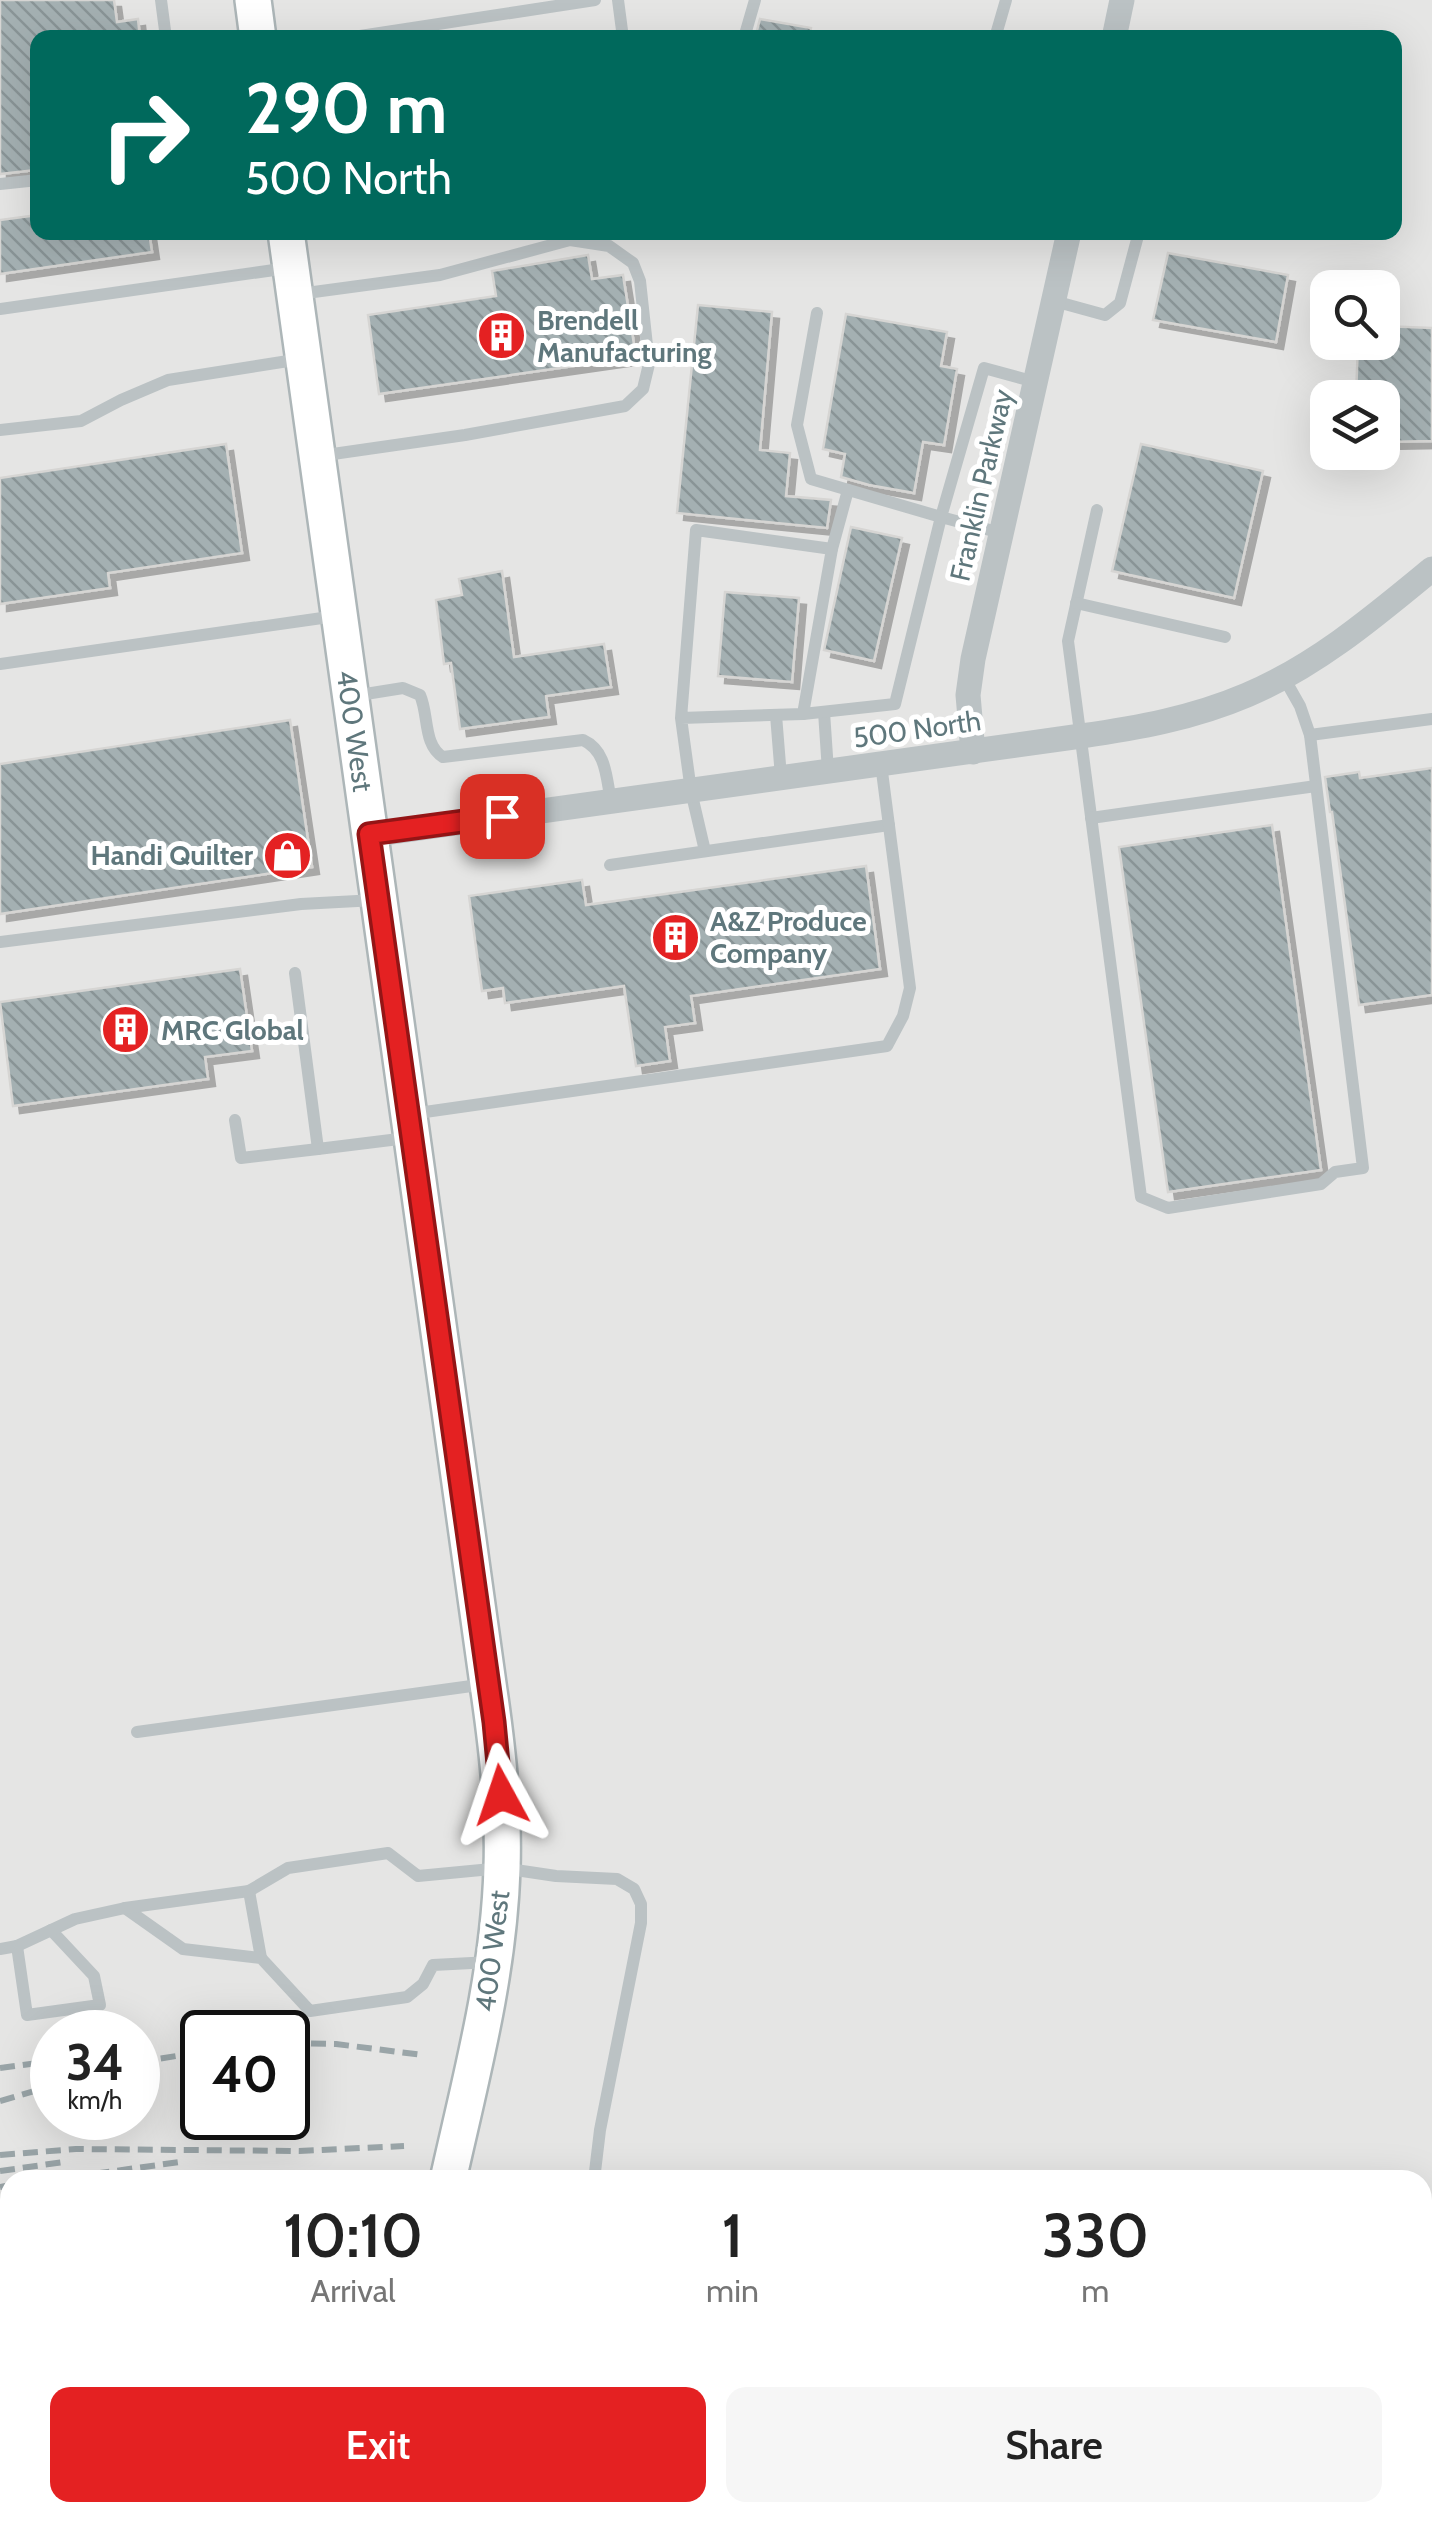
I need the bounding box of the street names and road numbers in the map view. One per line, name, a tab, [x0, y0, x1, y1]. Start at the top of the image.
street label: Franklin Parkway	[942, 386, 1020, 584]
street label: 400 West	[330, 668, 380, 794]
street label: 500 North	[851, 703, 983, 755]
street label: 400 West	[468, 1888, 516, 2014]

